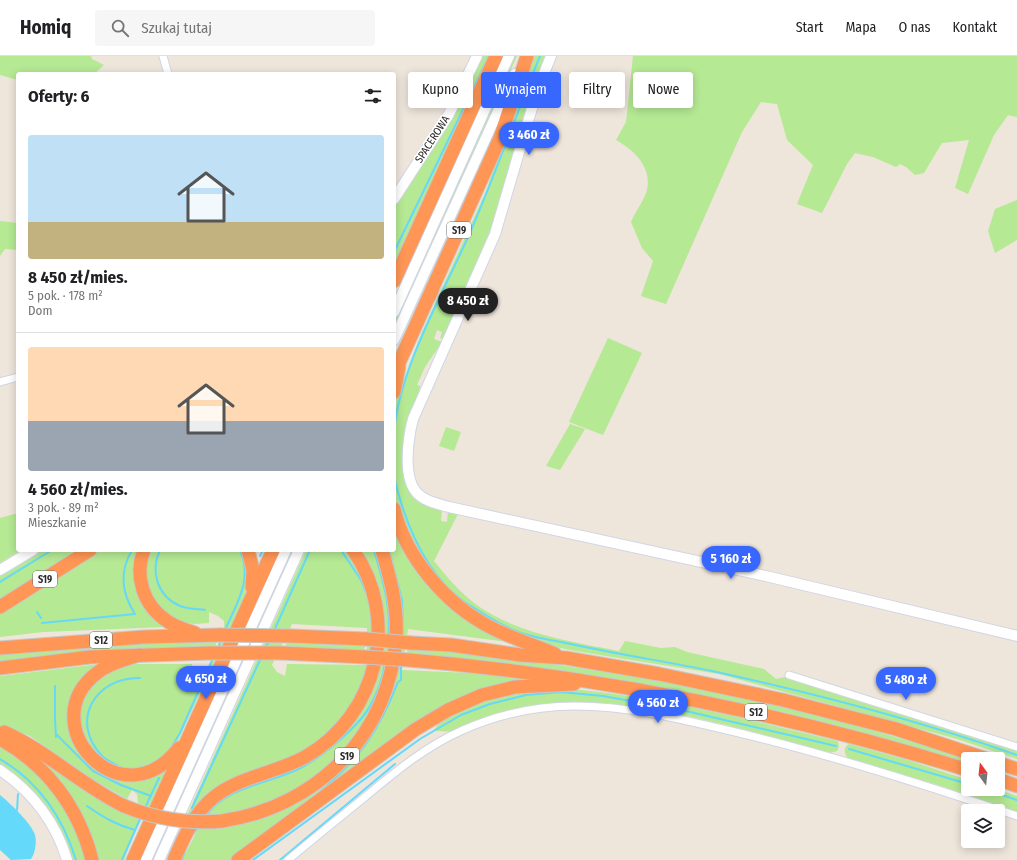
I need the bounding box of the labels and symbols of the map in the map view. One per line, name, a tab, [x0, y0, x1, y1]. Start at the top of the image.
street label: SPACEROWA	[412, 113, 453, 165]
pin: 3 460 zł	[488, 122, 570, 156]
road number: S19	[447, 222, 471, 238]
pin: 8 450 zł	[427, 288, 509, 322]
pin: 5 160 zł	[690, 546, 772, 580]
road number: S19	[33, 571, 57, 587]
road number: S12	[90, 632, 112, 648]
pin: 4 650 zł	[165, 666, 247, 700]
pin: 5 480 zł	[865, 667, 947, 701]
pin: 4 560 zł	[617, 690, 699, 724]
road number: S12	[745, 704, 767, 720]
road number: S19	[335, 748, 359, 764]
north arrow	[961, 752, 1005, 796]

